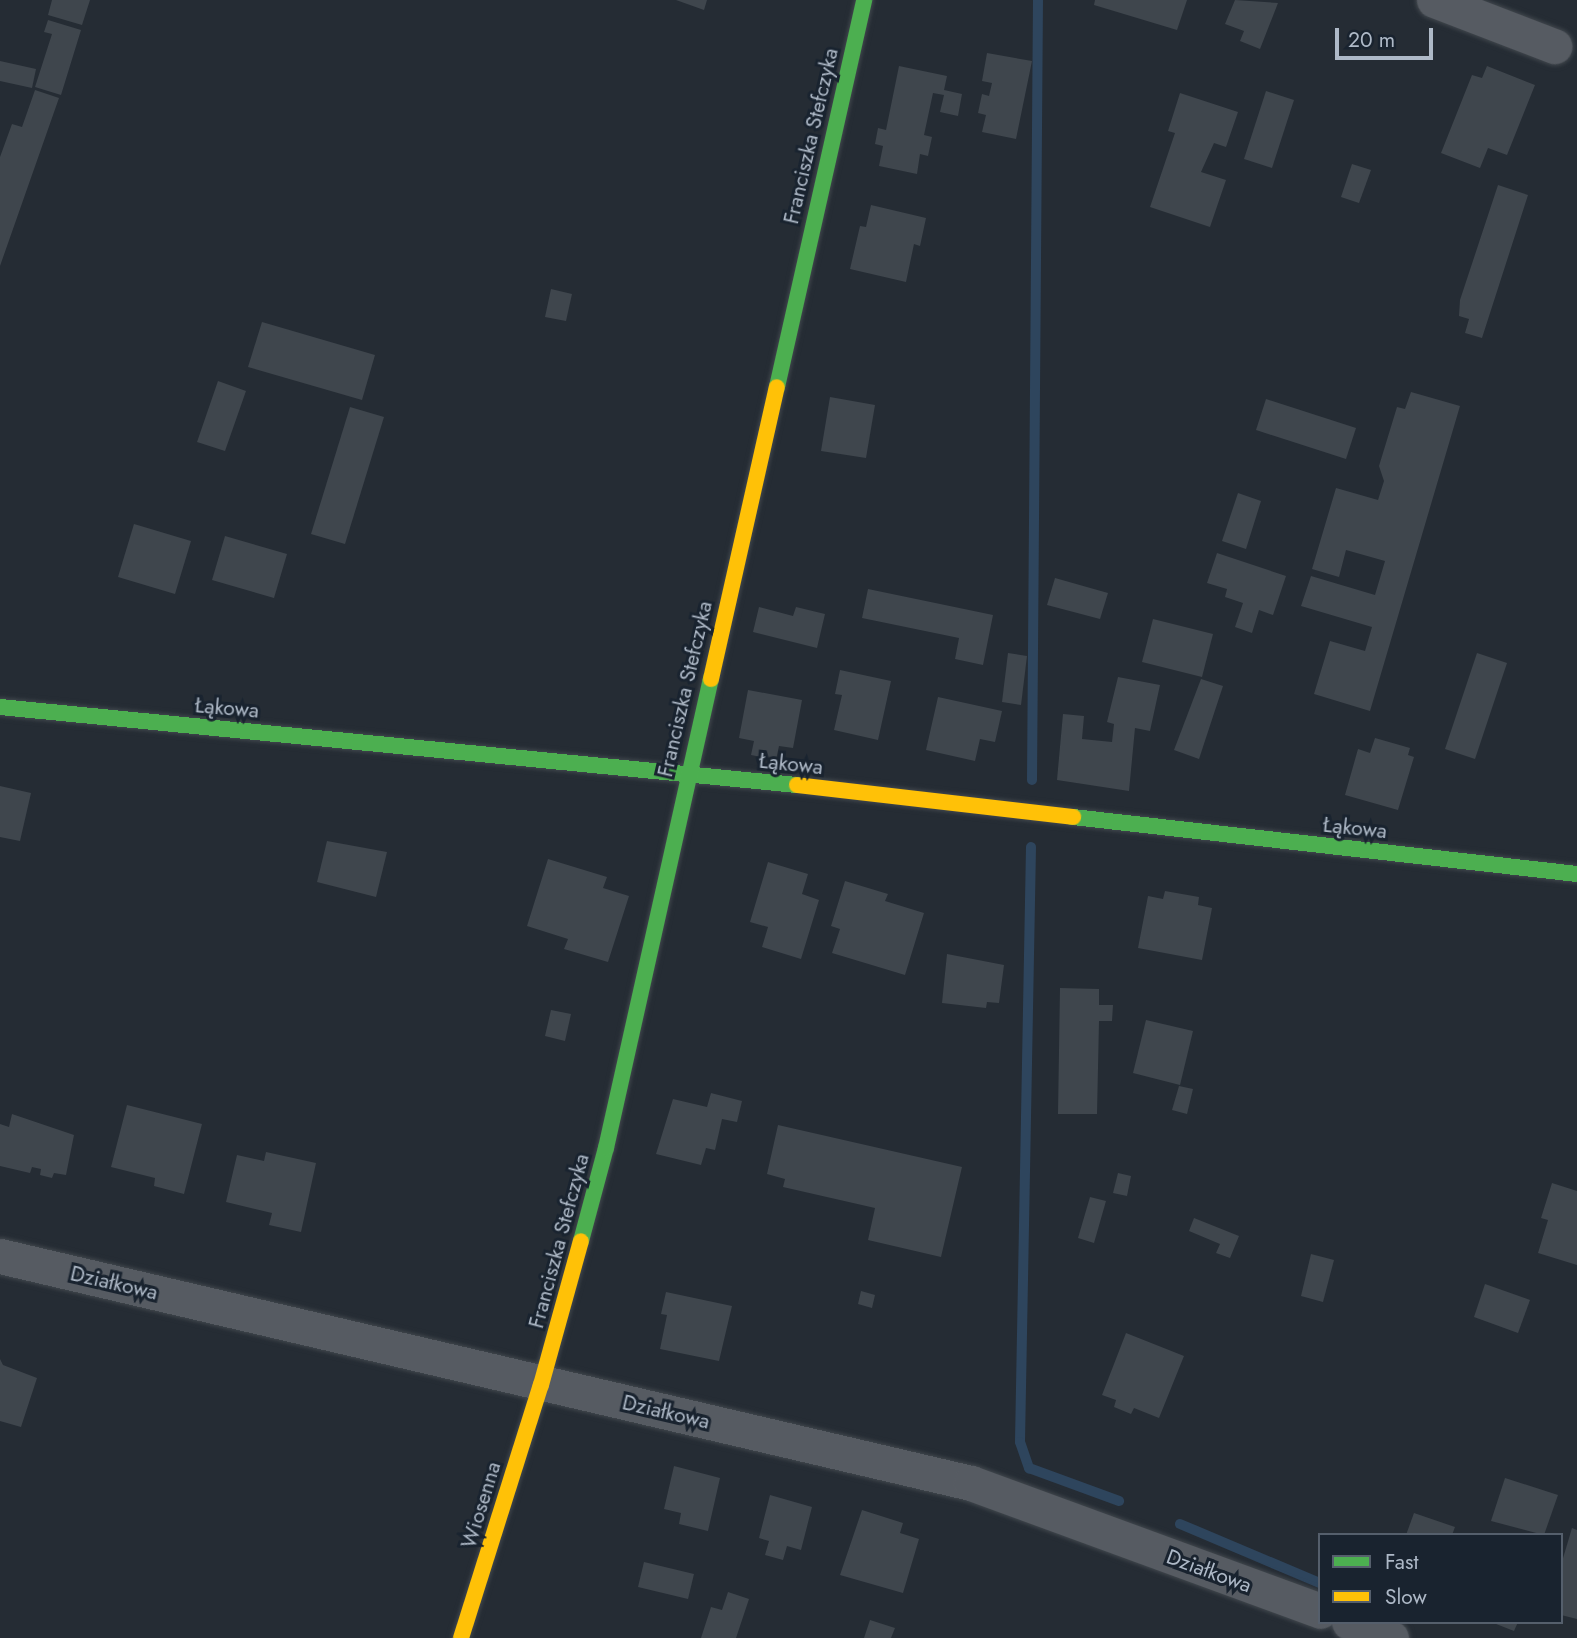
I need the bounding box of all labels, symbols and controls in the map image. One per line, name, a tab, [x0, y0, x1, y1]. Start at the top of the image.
scale bar	[1339, 14, 1437, 58]
text: 20 m	[1348, 25, 1395, 55]
street label: Franciszka Stefczyka	[779, 46, 843, 226]
street label: Franciszka Stefczyka	[653, 599, 717, 779]
street label: Łąkowa	[194, 693, 260, 723]
street label: Łąkowa	[758, 748, 824, 780]
street label: Łąkowa	[1322, 812, 1388, 844]
street label: Franciszka Stefczyka	[524, 1151, 594, 1331]
street label: Działkowa	[68, 1261, 160, 1305]
street label: Działkowa	[620, 1390, 712, 1434]
street label: Wiosenna	[456, 1459, 506, 1551]
legend	[1318, 1533, 1563, 1624]
street label: Działkowa	[1163, 1544, 1255, 1598]
text: Fast	[1385, 1547, 1418, 1577]
text: Slow	[1385, 1582, 1427, 1612]

